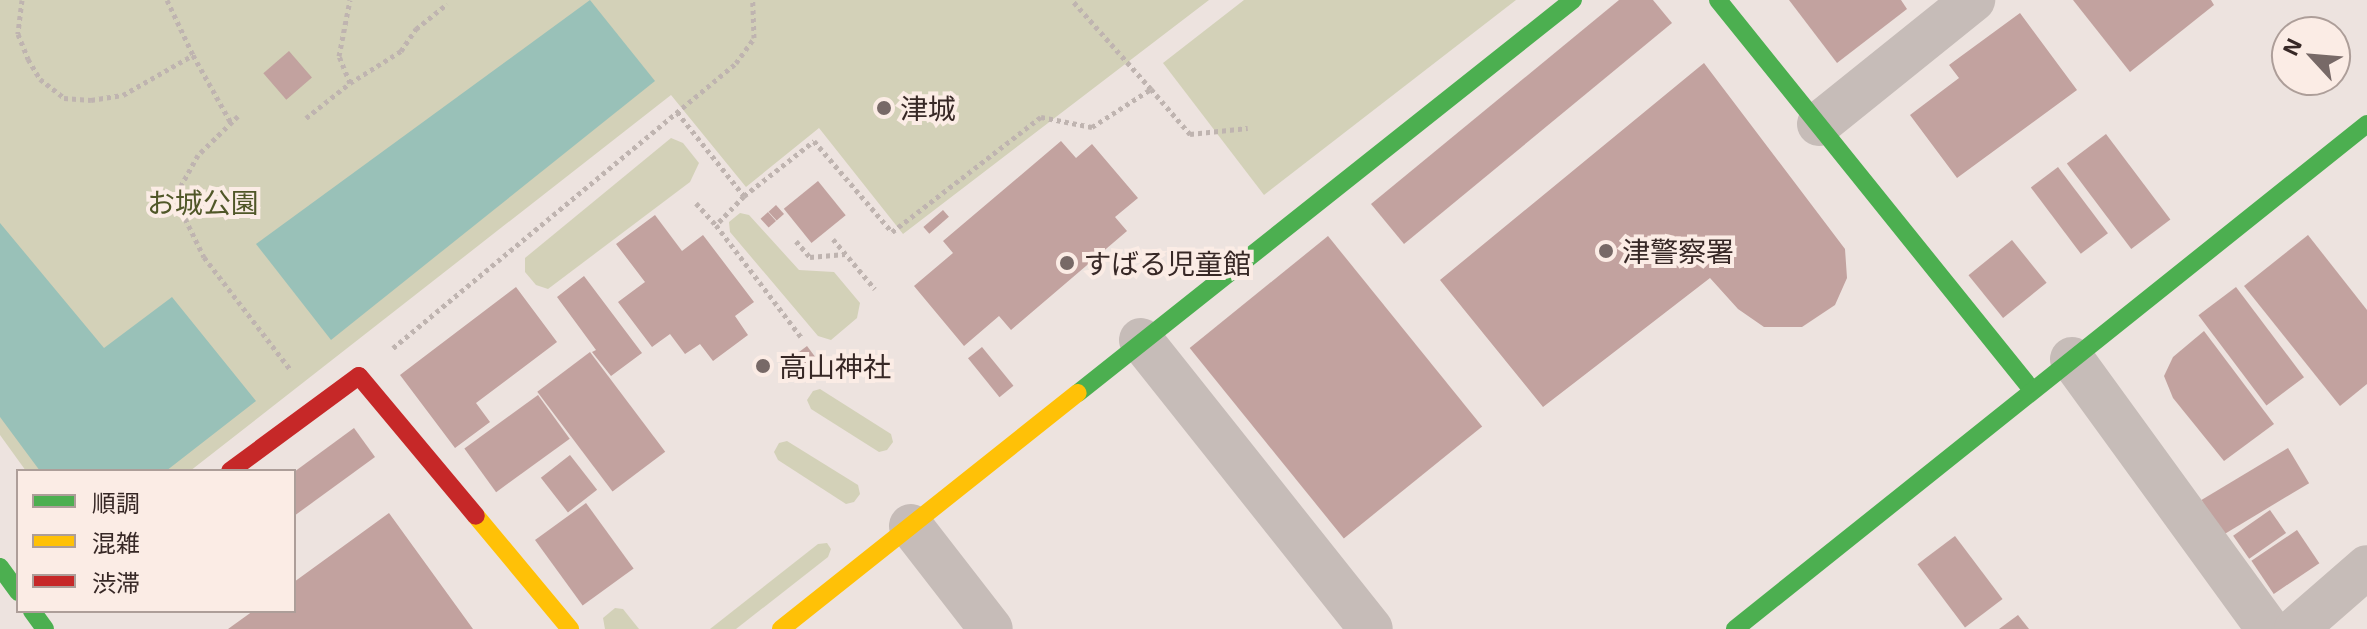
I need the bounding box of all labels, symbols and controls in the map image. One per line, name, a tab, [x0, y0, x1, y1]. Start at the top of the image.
north arrow	[2271, 16, 2351, 96]
text: N	[2276, 34, 2306, 59]
place label: 津城	[900, 91, 956, 125]
marker: 津城	[875, 99, 893, 117]
park label: お城公園	[147, 185, 259, 219]
place label: 津警察署	[1622, 234, 1734, 268]
marker: 津警察署	[1597, 242, 1615, 260]
place label: すばる児童館	[1083, 246, 1251, 280]
marker: すばる児童館	[1058, 254, 1076, 272]
place label: 高山神社	[779, 349, 891, 383]
marker: 高山神社	[754, 357, 772, 375]
legend	[16, 469, 296, 613]
text: 順調	[92, 488, 140, 517]
text: 混雑	[92, 528, 140, 557]
text: 渋滞	[92, 568, 140, 597]

